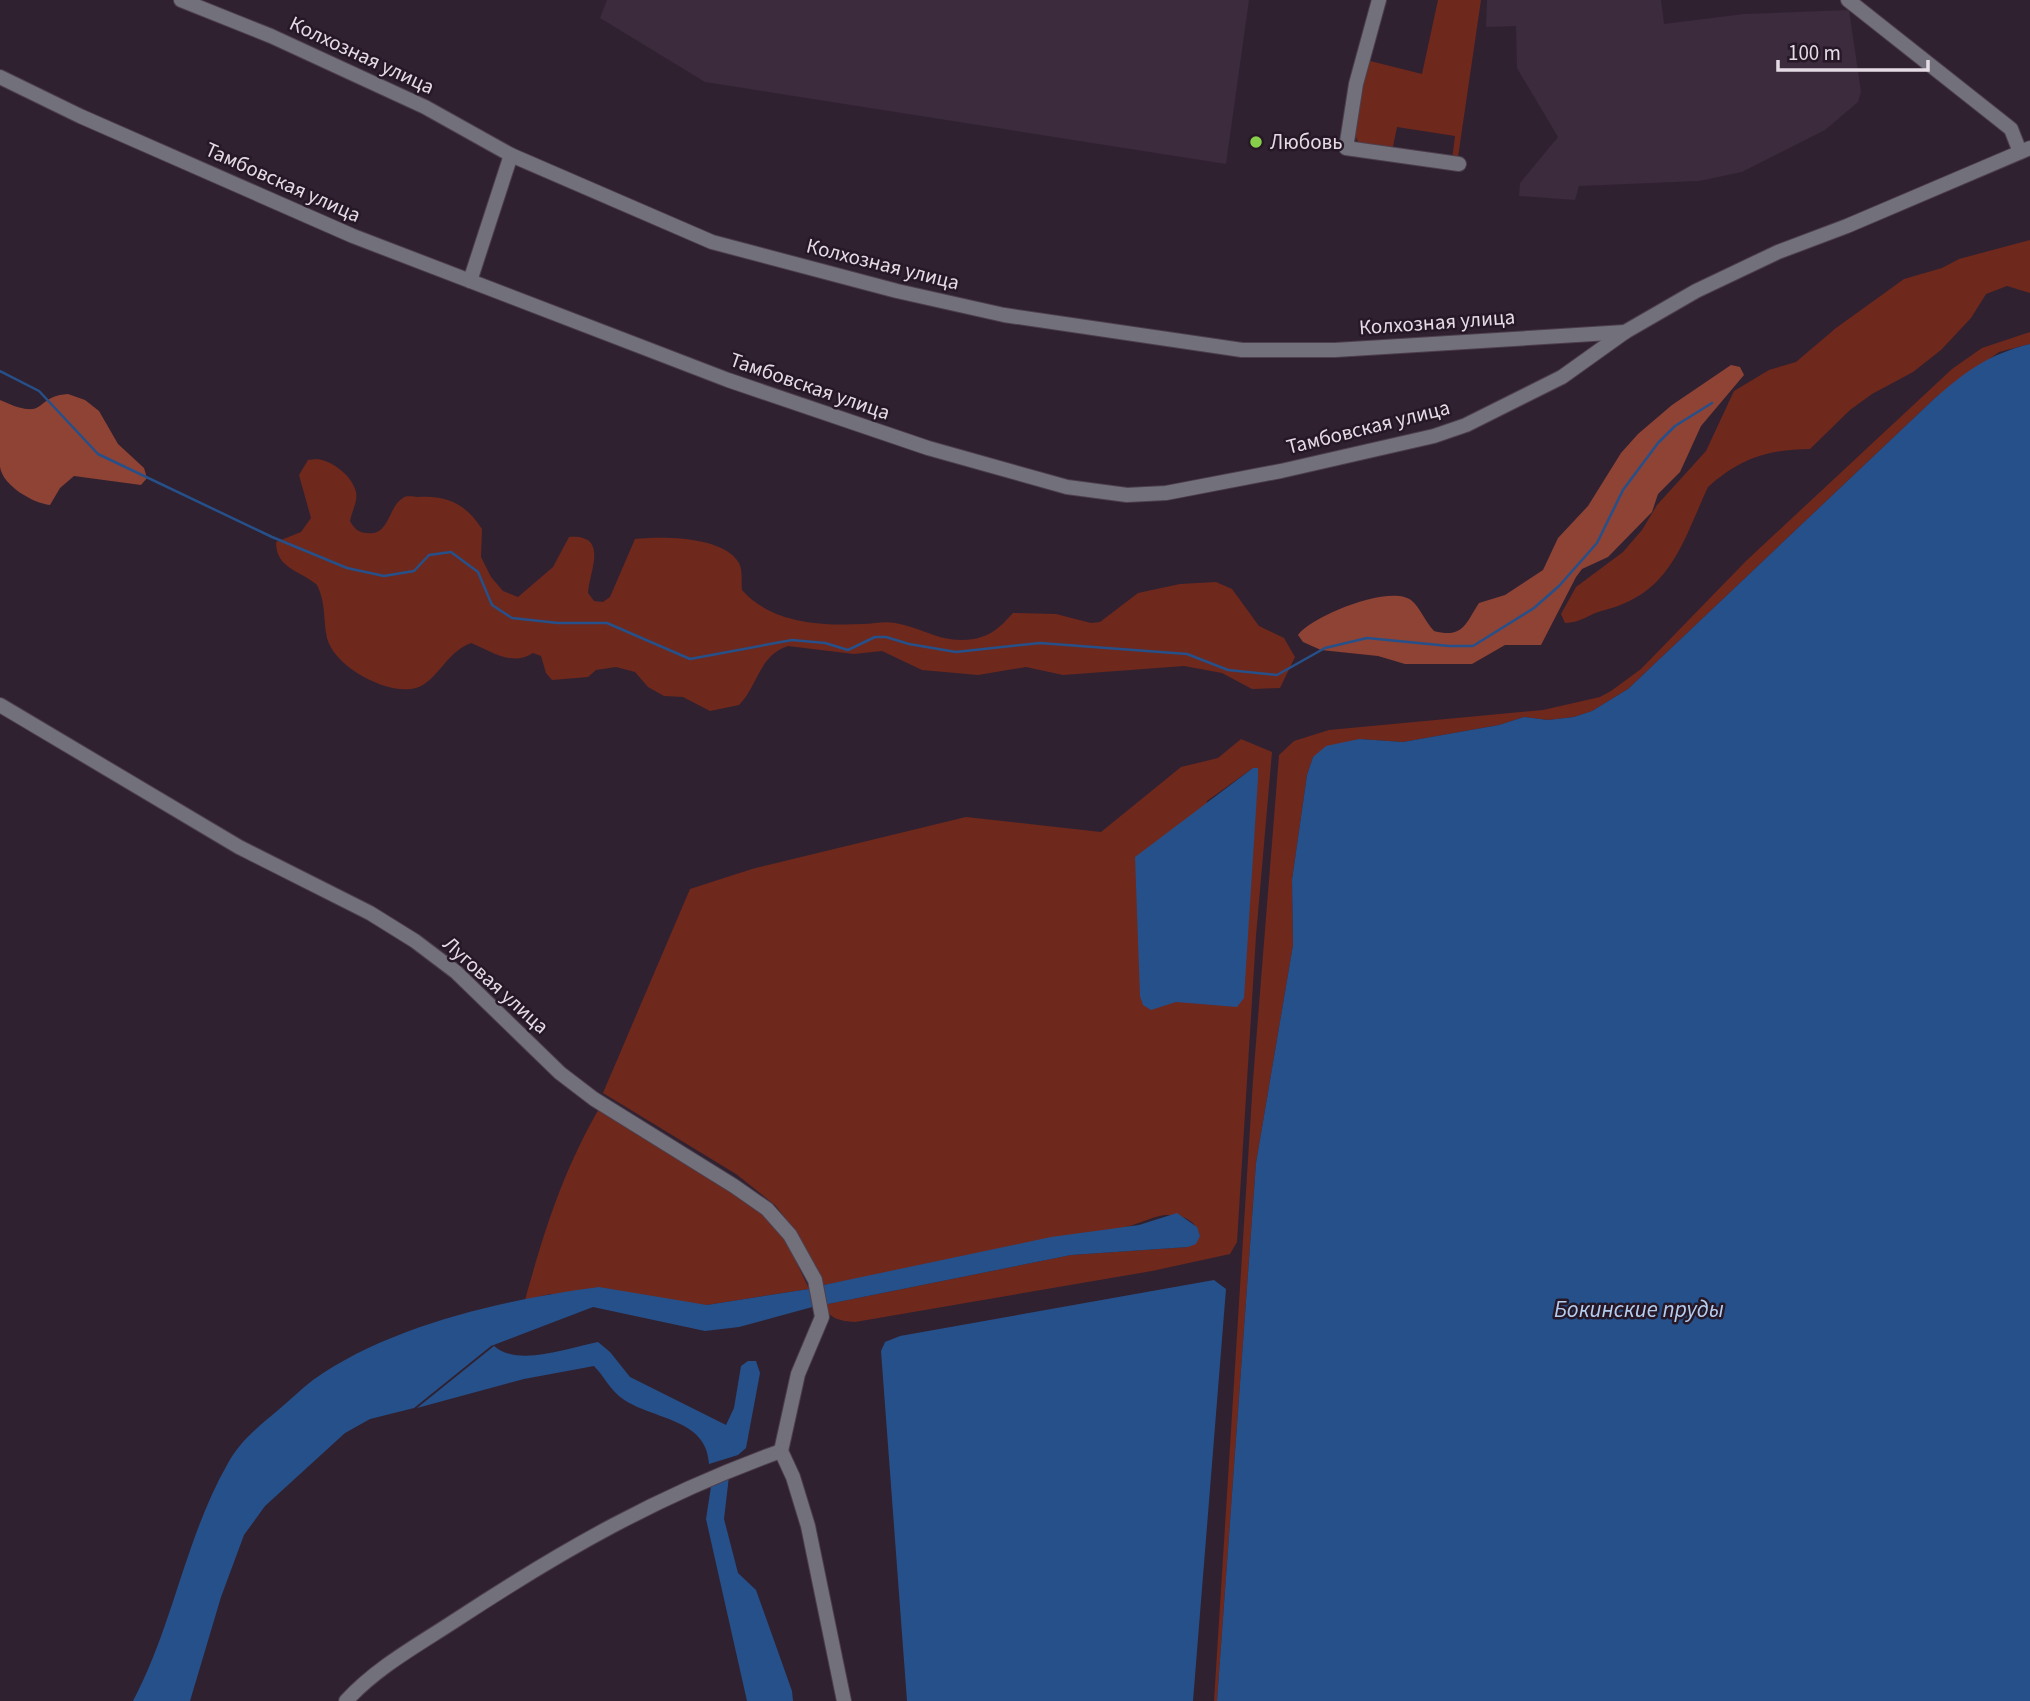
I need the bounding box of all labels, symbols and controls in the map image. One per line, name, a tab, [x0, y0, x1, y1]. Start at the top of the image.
street label: Колхозная улица	[285, 8, 439, 102]
scale bar	[1778, 28, 1928, 72]
text: 100 m	[1788, 38, 1841, 68]
place label: Любовь	[1270, 127, 1343, 157]
street label: Тамбовская улица	[200, 134, 366, 230]
marker: Любовь	[1248, 134, 1264, 150]
street label: Колхозная улица	[803, 231, 963, 297]
street label: Колхозная улица	[1358, 302, 1516, 342]
street label: Тамбовская улица	[726, 345, 894, 427]
street label: Тамбовская улица	[1283, 392, 1453, 462]
street label: Луговая улица	[436, 929, 556, 1041]
water label: Бокинские пруды	[1554, 1293, 1724, 1326]

